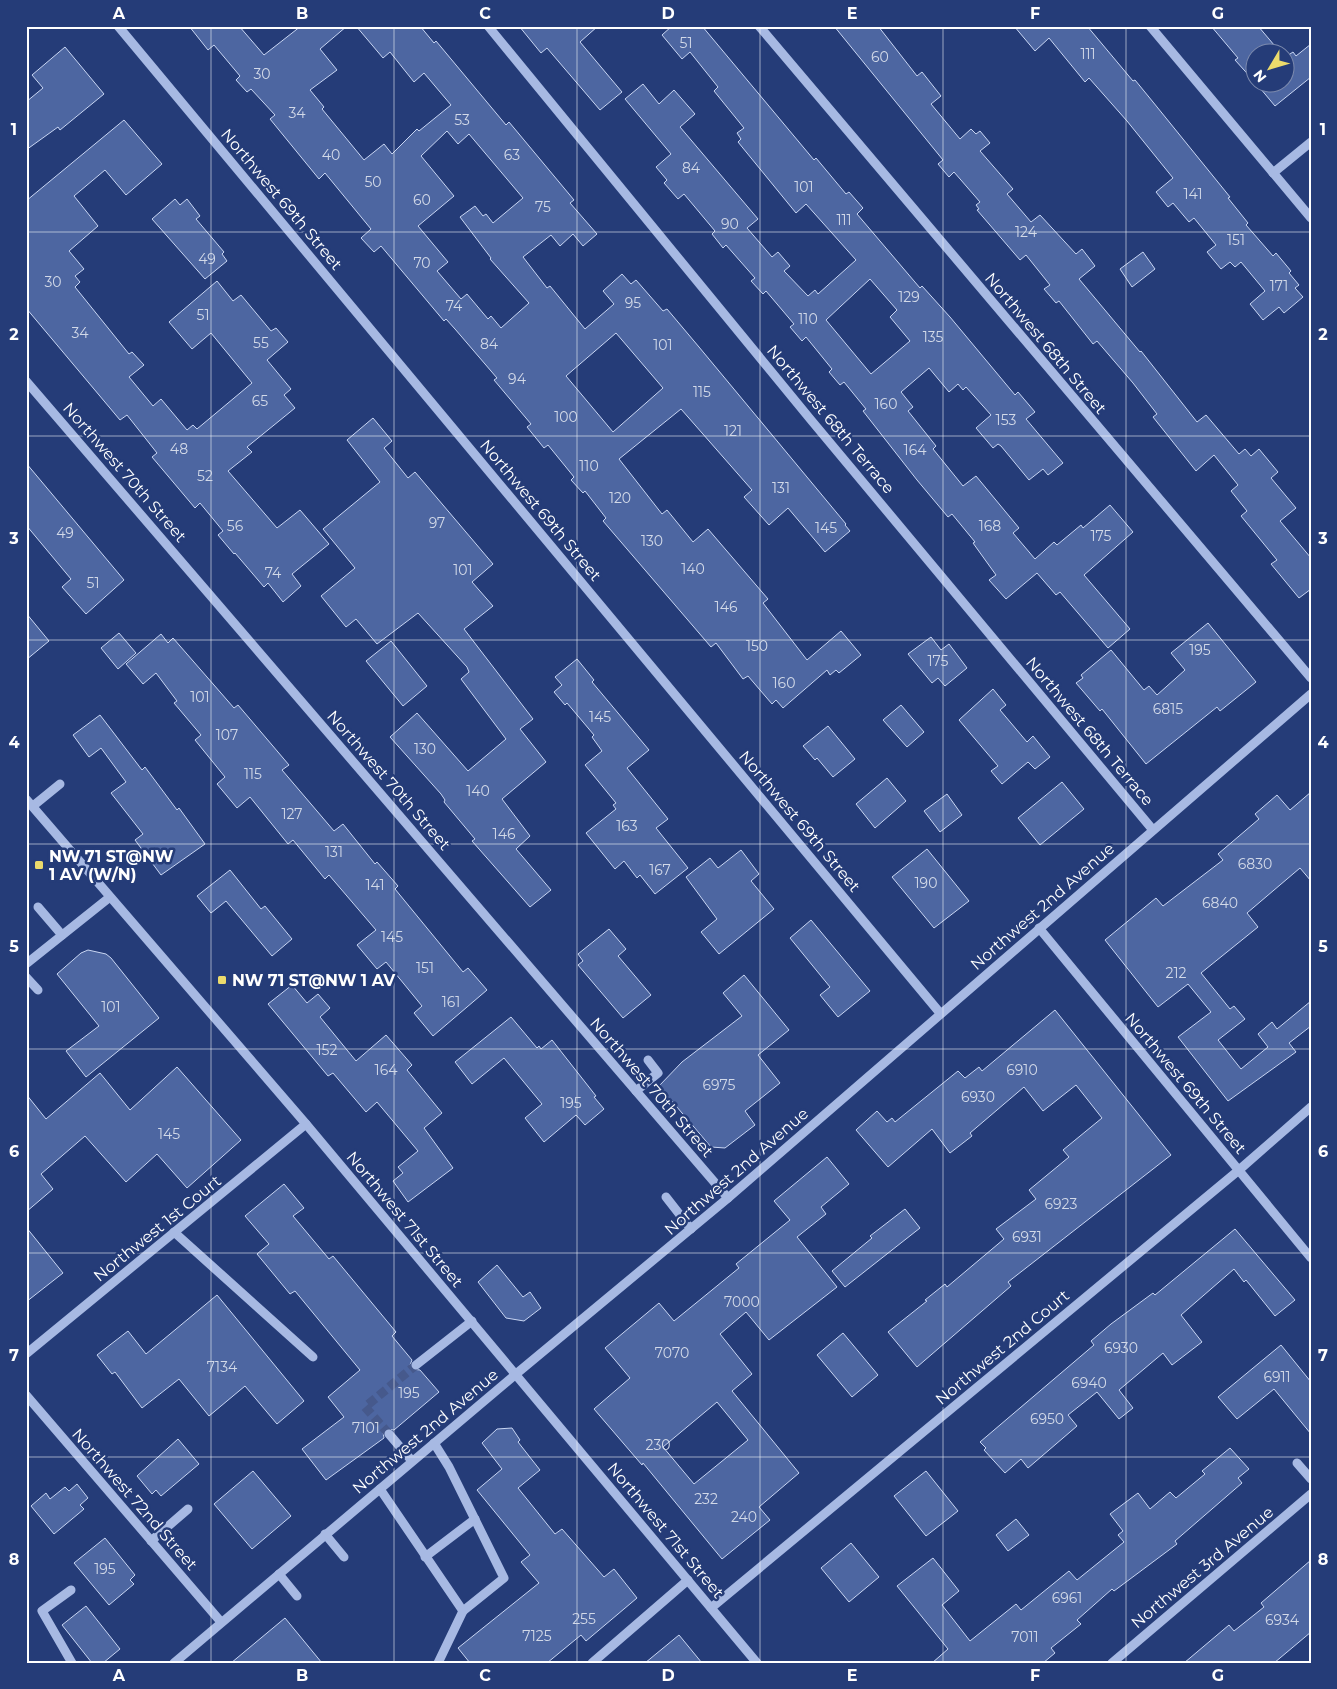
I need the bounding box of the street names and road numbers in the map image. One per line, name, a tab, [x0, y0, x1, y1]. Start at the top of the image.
street label: Northwest 69th Street	[217, 125, 347, 274]
street label: Northwest 68th Street	[981, 269, 1111, 418]
street label: Northwest 68th Terrace	[763, 341, 898, 498]
street label: Northwest 70th Street	[59, 399, 191, 546]
street label: Northwest 69th Street	[476, 436, 606, 585]
street label: Northwest 68th Terrace	[1022, 653, 1157, 810]
street label: Northwest 70th Street	[323, 707, 455, 854]
street label: Northwest 69th Street	[735, 747, 865, 896]
street label: Northwest 2nd Avenue	[967, 839, 1118, 974]
street label: Northwest 69th Street	[1121, 1009, 1251, 1158]
street label: Northwest 70th Street	[586, 1014, 718, 1161]
street label: Northwest 2nd Avenue	[661, 1104, 812, 1239]
street label: Northwest 71st Street	[342, 1148, 467, 1291]
street label: Northwest 1st Court	[90, 1171, 225, 1285]
street label: Northwest 2nd Court	[932, 1286, 1073, 1409]
street label: Northwest 2nd Avenue	[349, 1365, 502, 1498]
street label: Northwest 72nd Street	[68, 1425, 202, 1574]
street label: Northwest 71st Street	[603, 1459, 728, 1602]
street label: Northwest 3rd Avenue	[1127, 1502, 1277, 1632]

